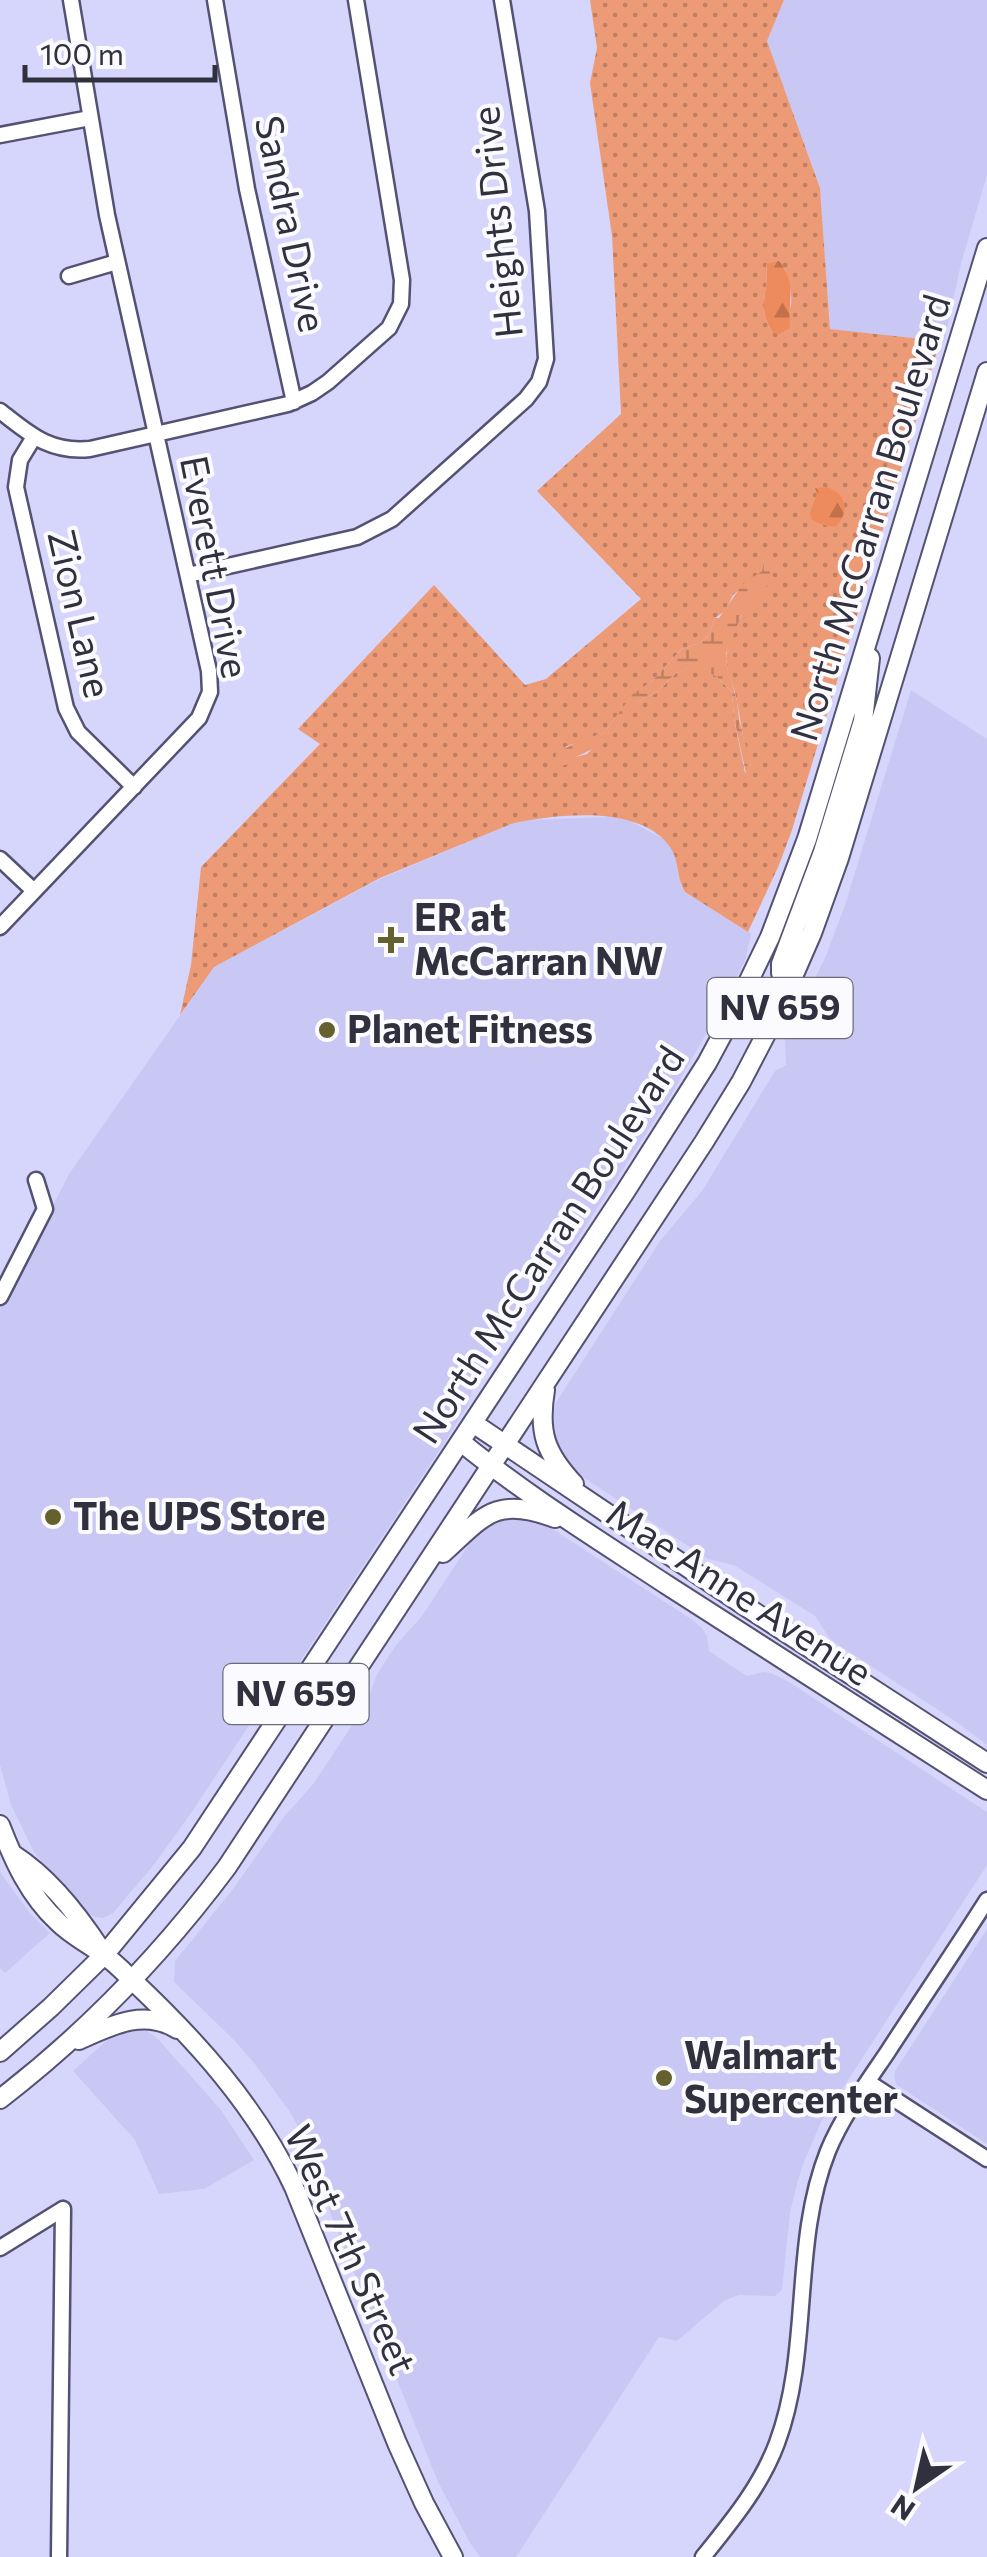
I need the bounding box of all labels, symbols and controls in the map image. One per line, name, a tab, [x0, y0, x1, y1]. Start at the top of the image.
scale bar	[25, 20, 215, 82]
text: 100 m	[40, 34, 124, 71]
street label: Heights Drive	[460, 104, 531, 340]
street label: Sandra Drive	[247, 111, 338, 336]
street label: North McCarran Boulevard	[778, 288, 959, 746]
street label: Everett Drive	[172, 451, 261, 682]
street label: Zion Lane	[39, 525, 124, 702]
place label: ER at McCarran NW	[414, 892, 663, 983]
marker: ER at McCarran NW	[378, 927, 404, 953]
road number: NV 659	[708, 978, 852, 1038]
place label: Planet Fitness	[347, 1004, 593, 1051]
marker: Planet Fitness	[316, 1019, 338, 1041]
street label: North McCarran Boulevard	[401, 1036, 693, 1451]
street label: Mae Anne Avenue	[599, 1488, 882, 1694]
place label: The UPS Store	[73, 1491, 325, 1538]
marker: The UPS Store	[42, 1506, 64, 1528]
road number: NV 659	[224, 1664, 368, 1724]
place label: Walmart Supercenter	[684, 2030, 898, 2121]
marker: Walmart Supercenter	[653, 2067, 675, 2089]
street label: West 7th Street	[276, 2117, 428, 2381]
north arrow	[867, 2437, 967, 2537]
text: N	[884, 2489, 921, 2529]

